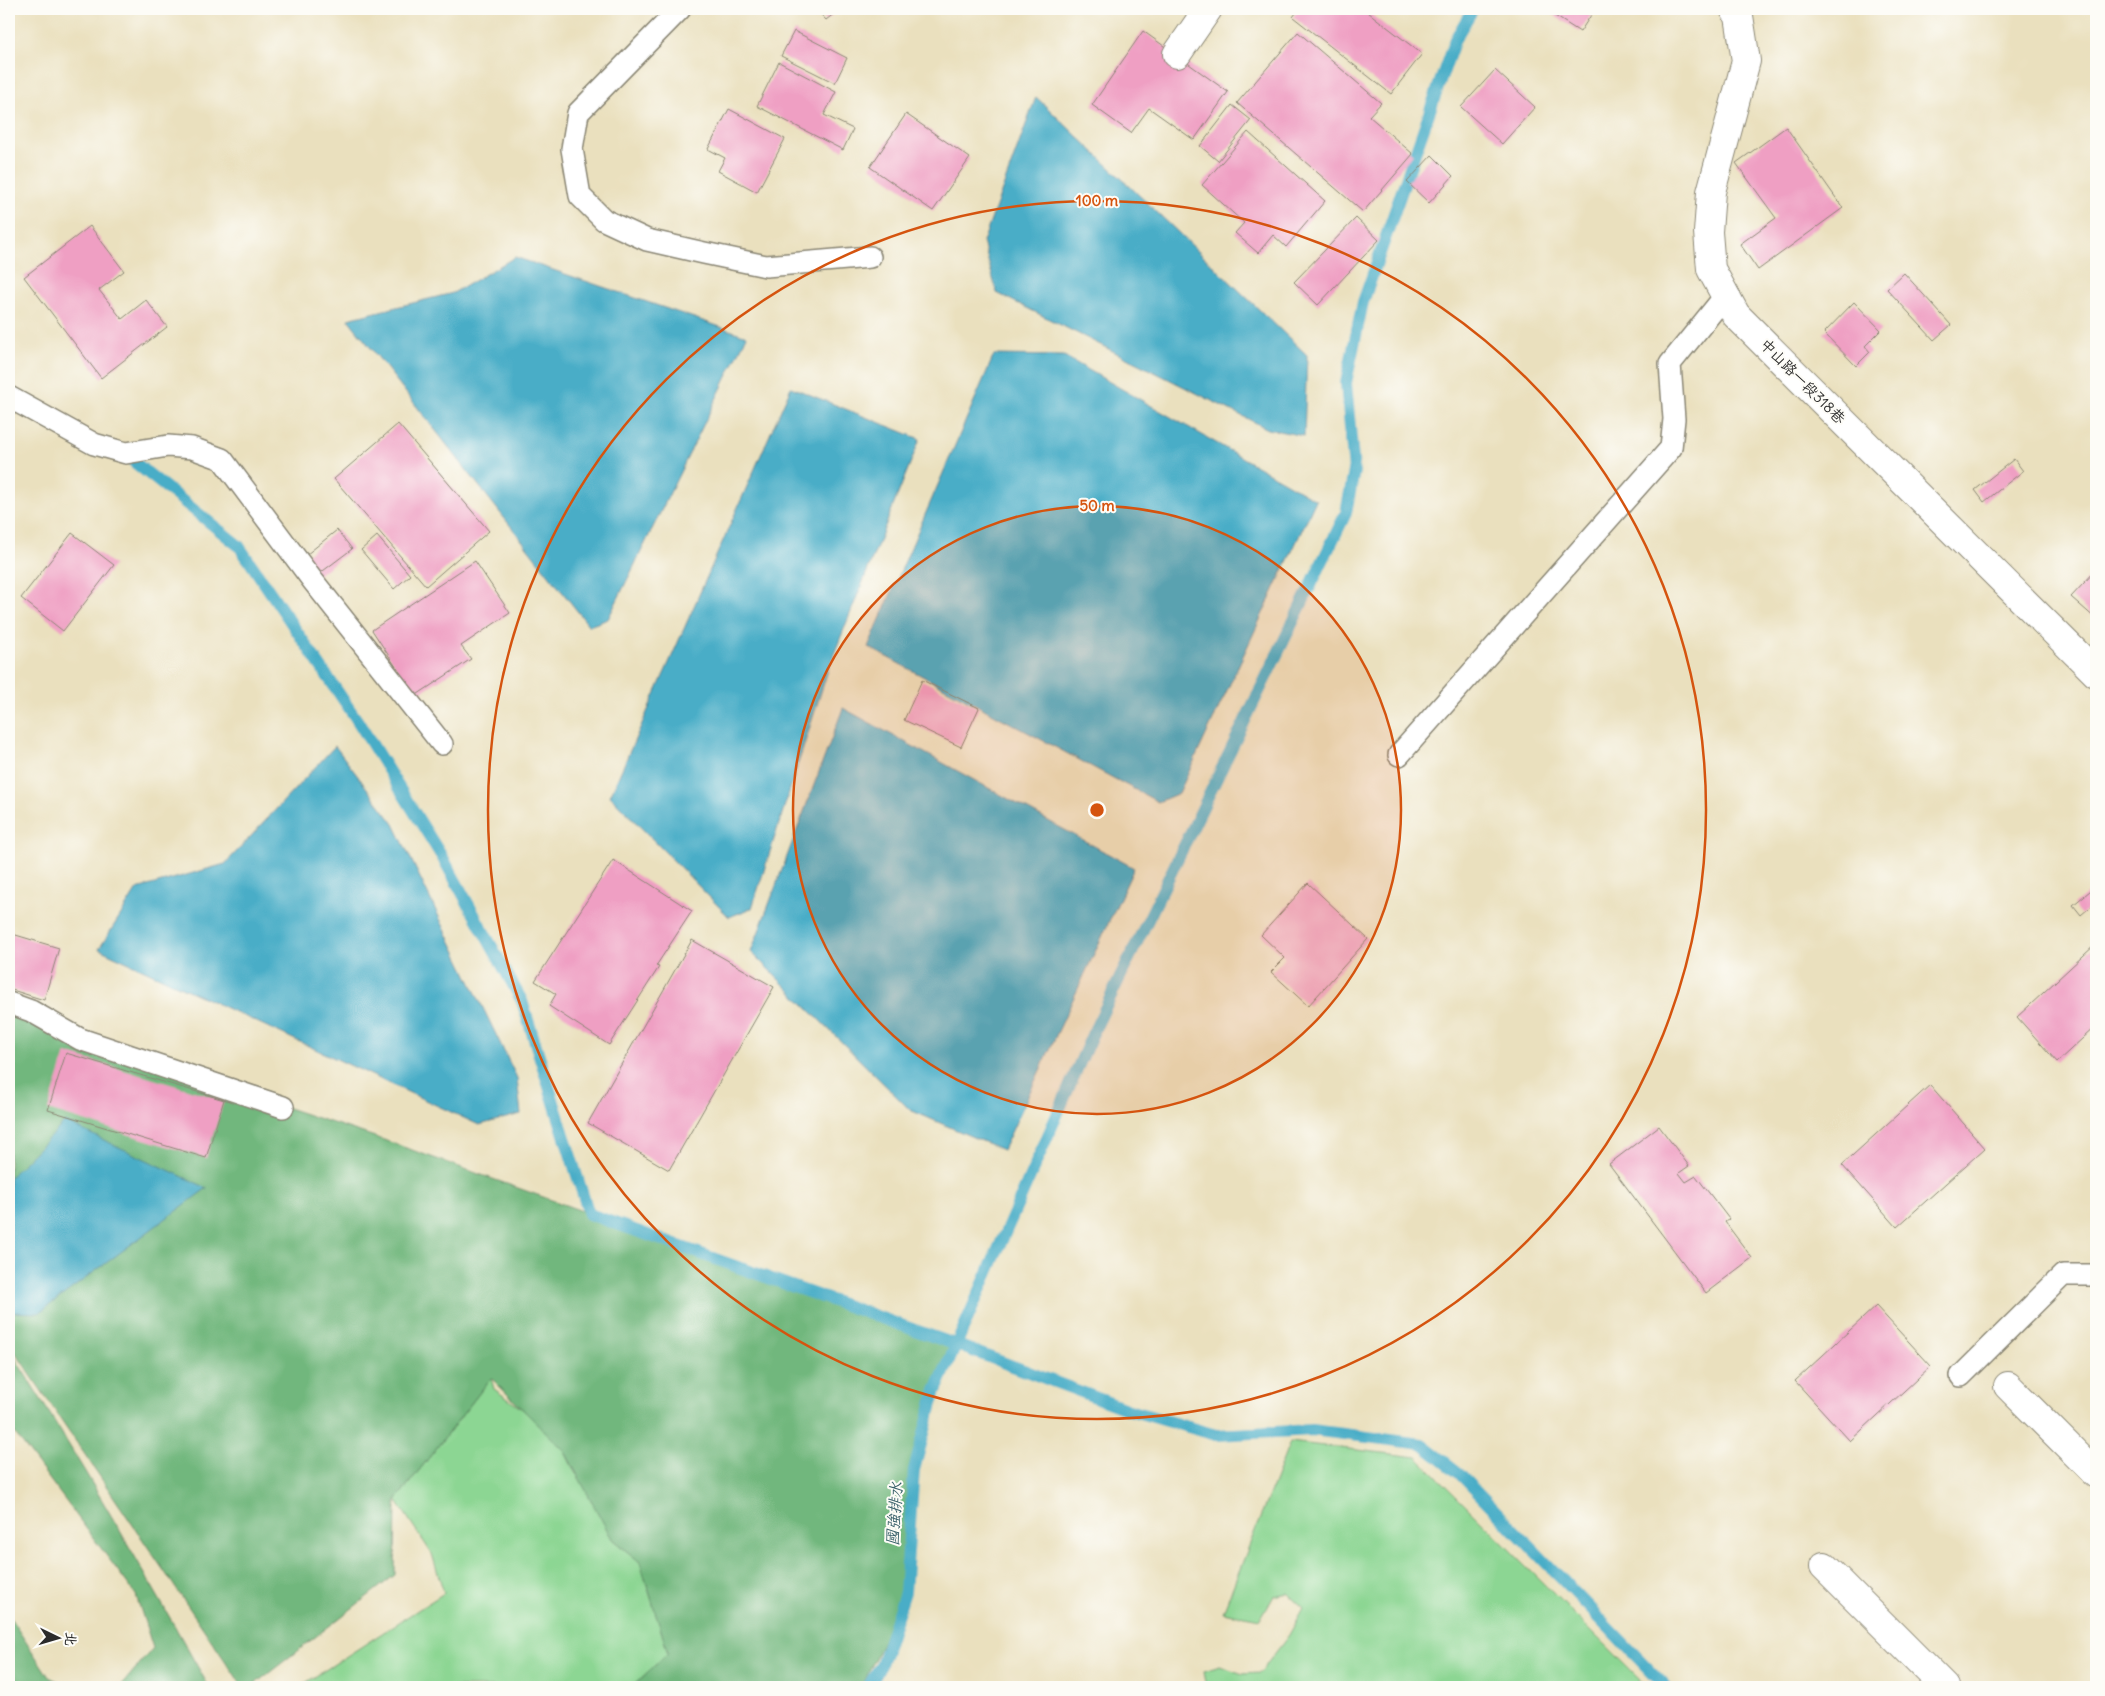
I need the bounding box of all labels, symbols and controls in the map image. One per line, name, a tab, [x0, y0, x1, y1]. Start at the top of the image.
text: 100 m	[1076, 191, 1118, 210]
street label: 中山路一段318巷	[1756, 334, 1850, 428]
text: 50 m	[1079, 496, 1115, 515]
centre of rings	[1088, 801, 1106, 819]
water label: 國強排水	[882, 1480, 906, 1547]
north arrow	[32, 1614, 82, 1664]
text: 北	[61, 1631, 81, 1647]

